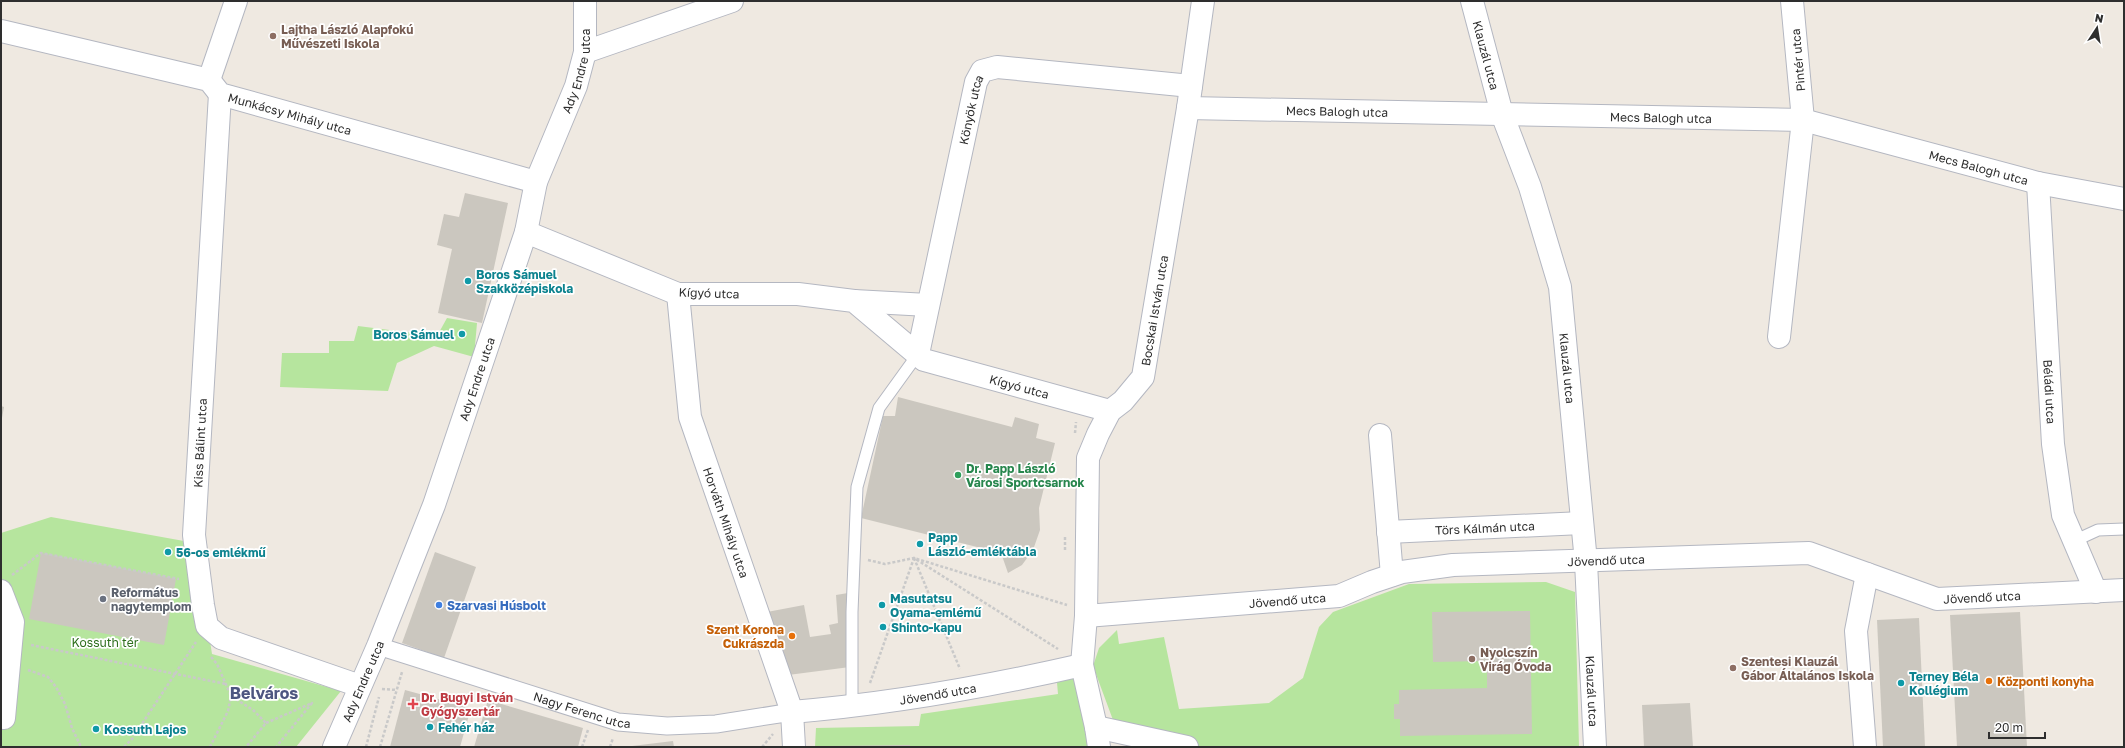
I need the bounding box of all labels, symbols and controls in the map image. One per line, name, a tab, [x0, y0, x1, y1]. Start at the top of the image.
north arrow	[2077, 8, 2117, 48]
text: N	[2094, 11, 2105, 25]
street label: Klauzál utca	[1470, 19, 1503, 91]
place label: Lajtha László Alapfokú Művészeti Iskola	[281, 22, 413, 51]
street label: Pintér utca	[1788, 28, 1808, 92]
street label: Ady Endre utca	[558, 29, 593, 115]
marker: Lajtha László Alapfokú Művészeti Iskola	[268, 31, 278, 41]
street label: Könyök utca	[955, 72, 986, 146]
street label: Munkácsy Mihály utca	[226, 89, 353, 138]
street label: Mecs Balogh utca	[1286, 102, 1388, 119]
street label: Mecs Balogh utca	[1610, 109, 1712, 126]
street label: Mecs Balogh utca	[1927, 147, 2030, 188]
street label: Bocskai István utca	[1137, 254, 1171, 367]
place label: Boros Sámuel Szakközépiskola	[476, 267, 573, 296]
marker: Boros Sámuel Szakközépiskola	[463, 276, 473, 286]
street label: Kígyó utca	[678, 284, 740, 302]
place label: Boros Sámuel	[373, 327, 454, 342]
marker: Boros Sámuel	[457, 329, 467, 339]
street label: Klauzál utca	[1557, 332, 1578, 404]
street label: Ady Endre utca	[455, 335, 498, 423]
street label: Béládi utca	[2041, 359, 2059, 424]
street label: Kígyó utca	[988, 371, 1051, 401]
street label: Kiss Bálint utca	[190, 398, 210, 488]
place label: Dr. Papp László Városi Sportcsarnok	[966, 461, 1084, 490]
street label: Horváth Mihály utca	[700, 465, 752, 580]
marker: Dr. Papp László Városi Sportcsarnok	[953, 470, 963, 480]
street label: Törs Kálmán utca	[1435, 518, 1535, 537]
place label: Papp László-emléktábla	[928, 530, 1036, 559]
marker: Papp László-emléktábla	[915, 539, 925, 549]
place label: 56-os emlékmű	[176, 545, 267, 560]
marker: 56-os emlékmű	[163, 547, 173, 557]
street label: Jövendő utca	[1567, 551, 1645, 569]
place label: Református nagytemplom	[111, 585, 191, 614]
street label: Jövendő utca	[1943, 587, 2021, 606]
street label: Jövendő utca	[1248, 590, 1327, 611]
place label: Masutatsu Oyama-emlémű	[890, 591, 982, 620]
marker: Református nagytemplom	[98, 594, 108, 604]
place label: Szarvasi Húsbolt	[447, 598, 546, 613]
marker: Szarvasi Húsbolt	[434, 600, 444, 610]
marker: Masutatsu Oyama-emlémű	[877, 600, 887, 610]
place label: Shinto-kapu	[891, 620, 962, 635]
place label: Szent Korona Cukrászda	[706, 622, 784, 651]
marker: Shinto-kapu	[878, 622, 888, 632]
marker: Szent Korona Cukrászda	[787, 631, 797, 641]
park label: Kossuth tér	[72, 635, 139, 650]
street label: Ady Endre utca	[338, 638, 387, 724]
place label: Nyolcszín Virág Óvoda	[1480, 645, 1551, 674]
marker: Nyolcszín Virág Óvoda	[1467, 654, 1477, 664]
place label: Szentesi Klauzál Gábor Általános Iskola	[1741, 654, 1874, 683]
street label: Klauzál utca	[1583, 655, 1602, 727]
marker: Szentesi Klauzál Gábor Általános Iskola	[1728, 663, 1738, 673]
place label: Terney Béla Kollégium	[1909, 669, 1978, 698]
place label: Központi konyha	[1997, 674, 2094, 689]
marker: Központi konyha	[1984, 676, 1994, 686]
marker: Terney Béla Kollégium	[1896, 678, 1906, 688]
street label: Jövendő utca	[898, 680, 977, 707]
district label: Belváros	[230, 683, 298, 703]
street label: Nagy Ferenc utca	[532, 688, 631, 731]
place label: Dr. Bugyi István Gyógyszertár	[421, 690, 513, 719]
marker: Dr. Bugyi István Gyógyszertár	[408, 699, 418, 709]
scale bar	[1989, 714, 2045, 740]
place label: Fehér ház	[438, 720, 494, 735]
text: 20 m	[1995, 720, 2023, 735]
place label: Kossuth Lajos	[104, 722, 187, 737]
marker: Fehér ház	[425, 722, 435, 732]
marker: Kossuth Lajos	[91, 724, 101, 734]

